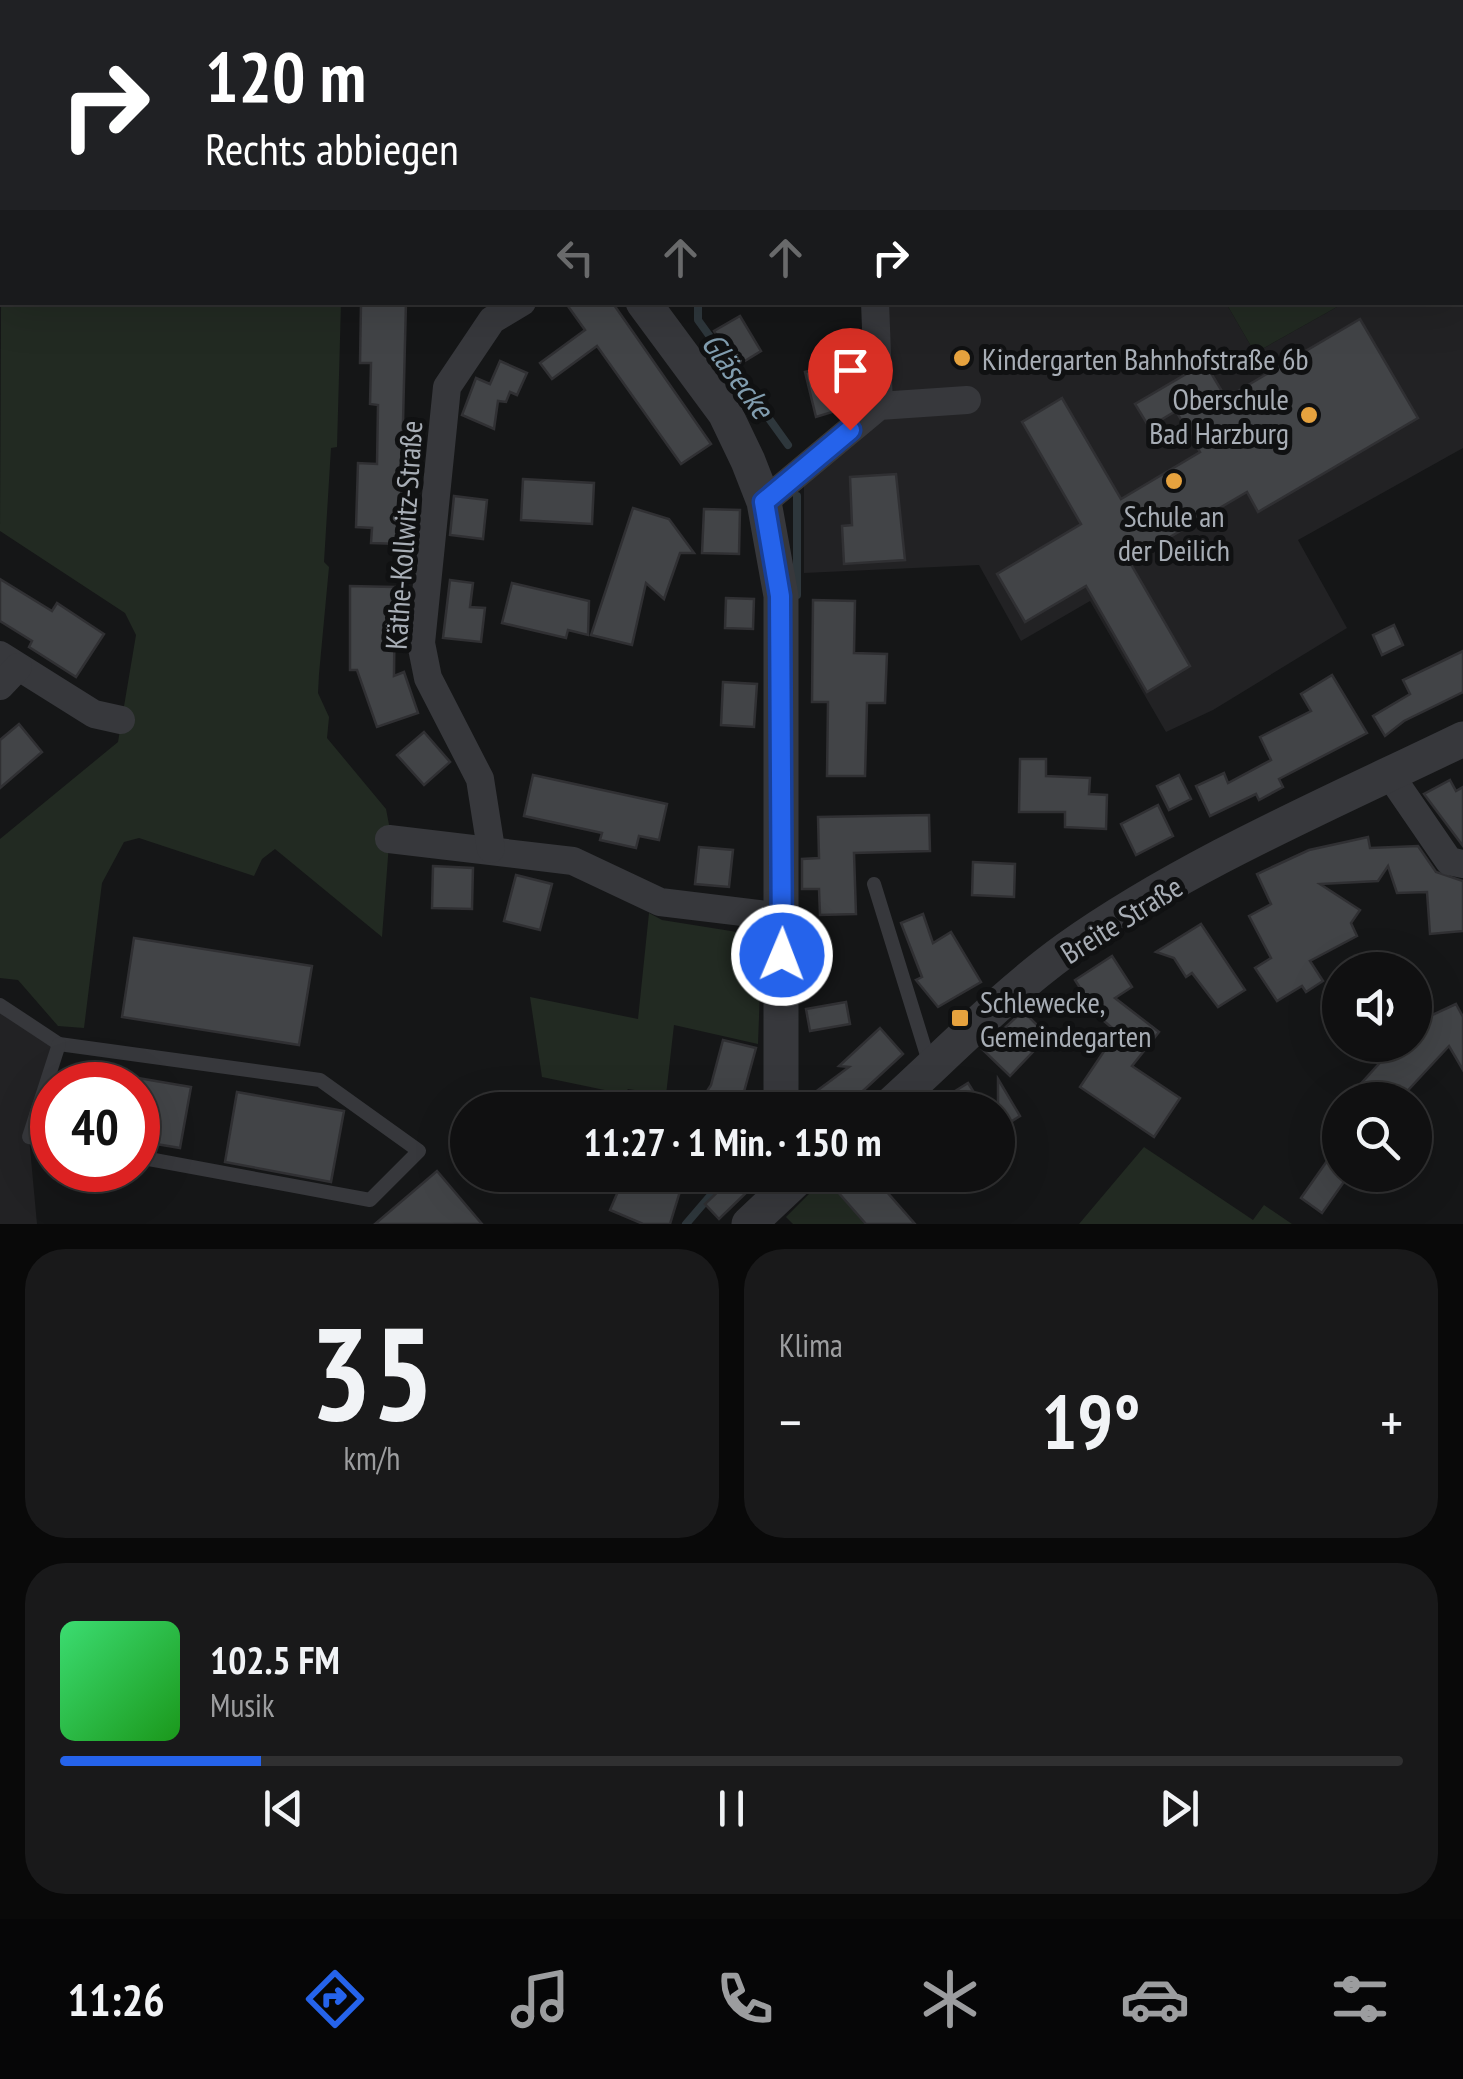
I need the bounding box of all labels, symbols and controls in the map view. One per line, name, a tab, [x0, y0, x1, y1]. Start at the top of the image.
text: 120 m	[205, 31, 366, 121]
icon: right	[40, 40, 170, 170]
text: Rechts abbiegen	[205, 119, 459, 177]
icon: left	[548, 230, 603, 285]
icon: ahead	[653, 230, 708, 285]
icon: ahead	[758, 230, 813, 285]
icon: right	[863, 230, 918, 285]
water label: Gläsecke	[693, 324, 784, 428]
pin	[808, 328, 893, 431]
place label: Kindergarten Bahnhofstraße 6b	[982, 339, 1309, 378]
icon: arrive	[823, 343, 878, 398]
marker: Kindergarten Bahnhofstraße 6b	[951, 347, 973, 369]
place label: Oberschule Bad Harzburg	[1149, 379, 1289, 452]
marker: Oberschule Bad Harzburg	[1298, 404, 1320, 426]
street label: Käthe-Kollwitz-Straße	[376, 419, 430, 651]
marker: Schule an der Deilich	[1163, 470, 1185, 492]
place label: Schule an der Deilich	[1118, 496, 1230, 569]
street label: Breite Straße	[1053, 866, 1189, 972]
position arrow	[730, 903, 834, 1007]
map controls	[1322, 952, 1432, 1192]
button: sound	[1322, 952, 1432, 1062]
place label: Schlewecke, Gemeindegarten	[980, 982, 1151, 1055]
marker: Schlewecke, Gemeindegarten	[949, 1007, 971, 1029]
speed limit sign: 40	[30, 1062, 160, 1192]
button: search	[1322, 1082, 1432, 1192]
text: 11:27 · 1 Min. · 150 m	[584, 1117, 881, 1166]
text: 35	[310, 1288, 434, 1456]
text: Klima	[779, 1324, 843, 1366]
text: 19°	[1041, 1373, 1141, 1470]
text: −	[779, 1386, 802, 1457]
text: +	[1380, 1386, 1403, 1457]
text: km/h	[344, 1437, 400, 1479]
text: 102.5 FM	[210, 1635, 340, 1684]
text: Musik	[210, 1684, 274, 1726]
icon: previous	[256, 1781, 311, 1836]
icon: pause	[704, 1781, 759, 1836]
icon: next	[1152, 1781, 1207, 1836]
icon: directions	[300, 1964, 370, 2034]
icon: music	[505, 1964, 575, 2034]
icon: phone	[710, 1964, 780, 2034]
icon: climate	[915, 1964, 985, 2034]
icon: car	[1120, 1964, 1190, 2034]
icon: filters	[1325, 1964, 1395, 2034]
text: 11:26	[68, 1970, 165, 2028]

